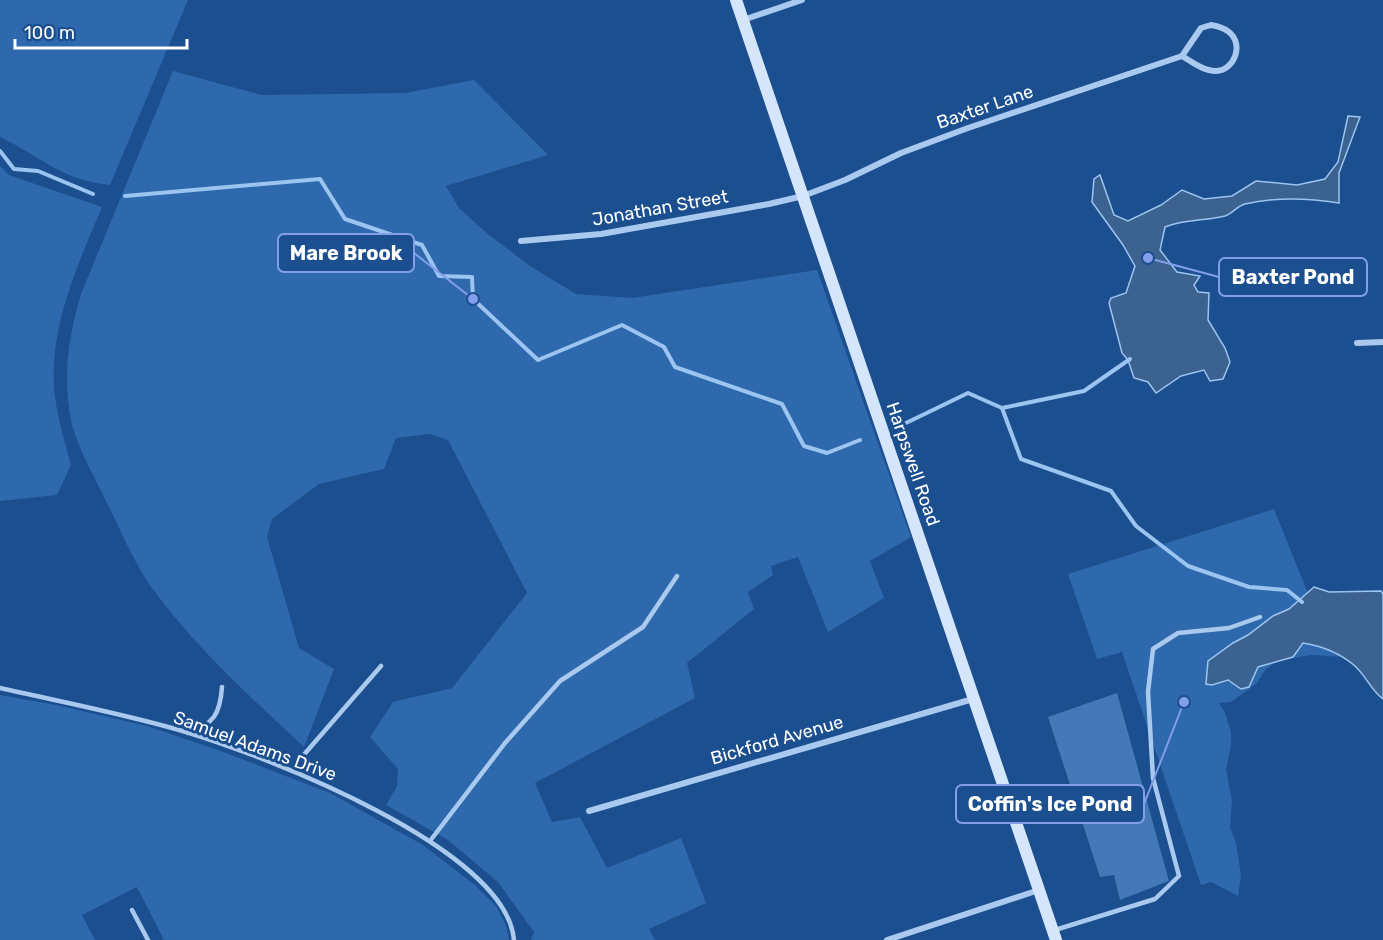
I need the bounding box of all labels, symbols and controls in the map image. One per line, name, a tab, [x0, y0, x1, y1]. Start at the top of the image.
scale bar	[15, 12, 188, 50]
text: 100 m	[24, 22, 75, 44]
street label: Baxter Lane	[934, 80, 1036, 134]
street label: Jonathan Street	[590, 185, 730, 231]
callout: Mare Brook	[278, 234, 414, 272]
text: Mare Brook	[290, 241, 403, 265]
callout: Baxter Pond	[1219, 258, 1367, 296]
text: Baxter Pond	[1232, 265, 1354, 289]
street label: Harpswell Road	[882, 399, 944, 529]
street label: Samuel Adams Drive	[170, 706, 340, 786]
street label: Bickford Avenue	[708, 711, 846, 769]
callout: Coffin's Ice Pond	[956, 785, 1144, 823]
text: Coffin's Ice Pond	[968, 792, 1132, 816]

